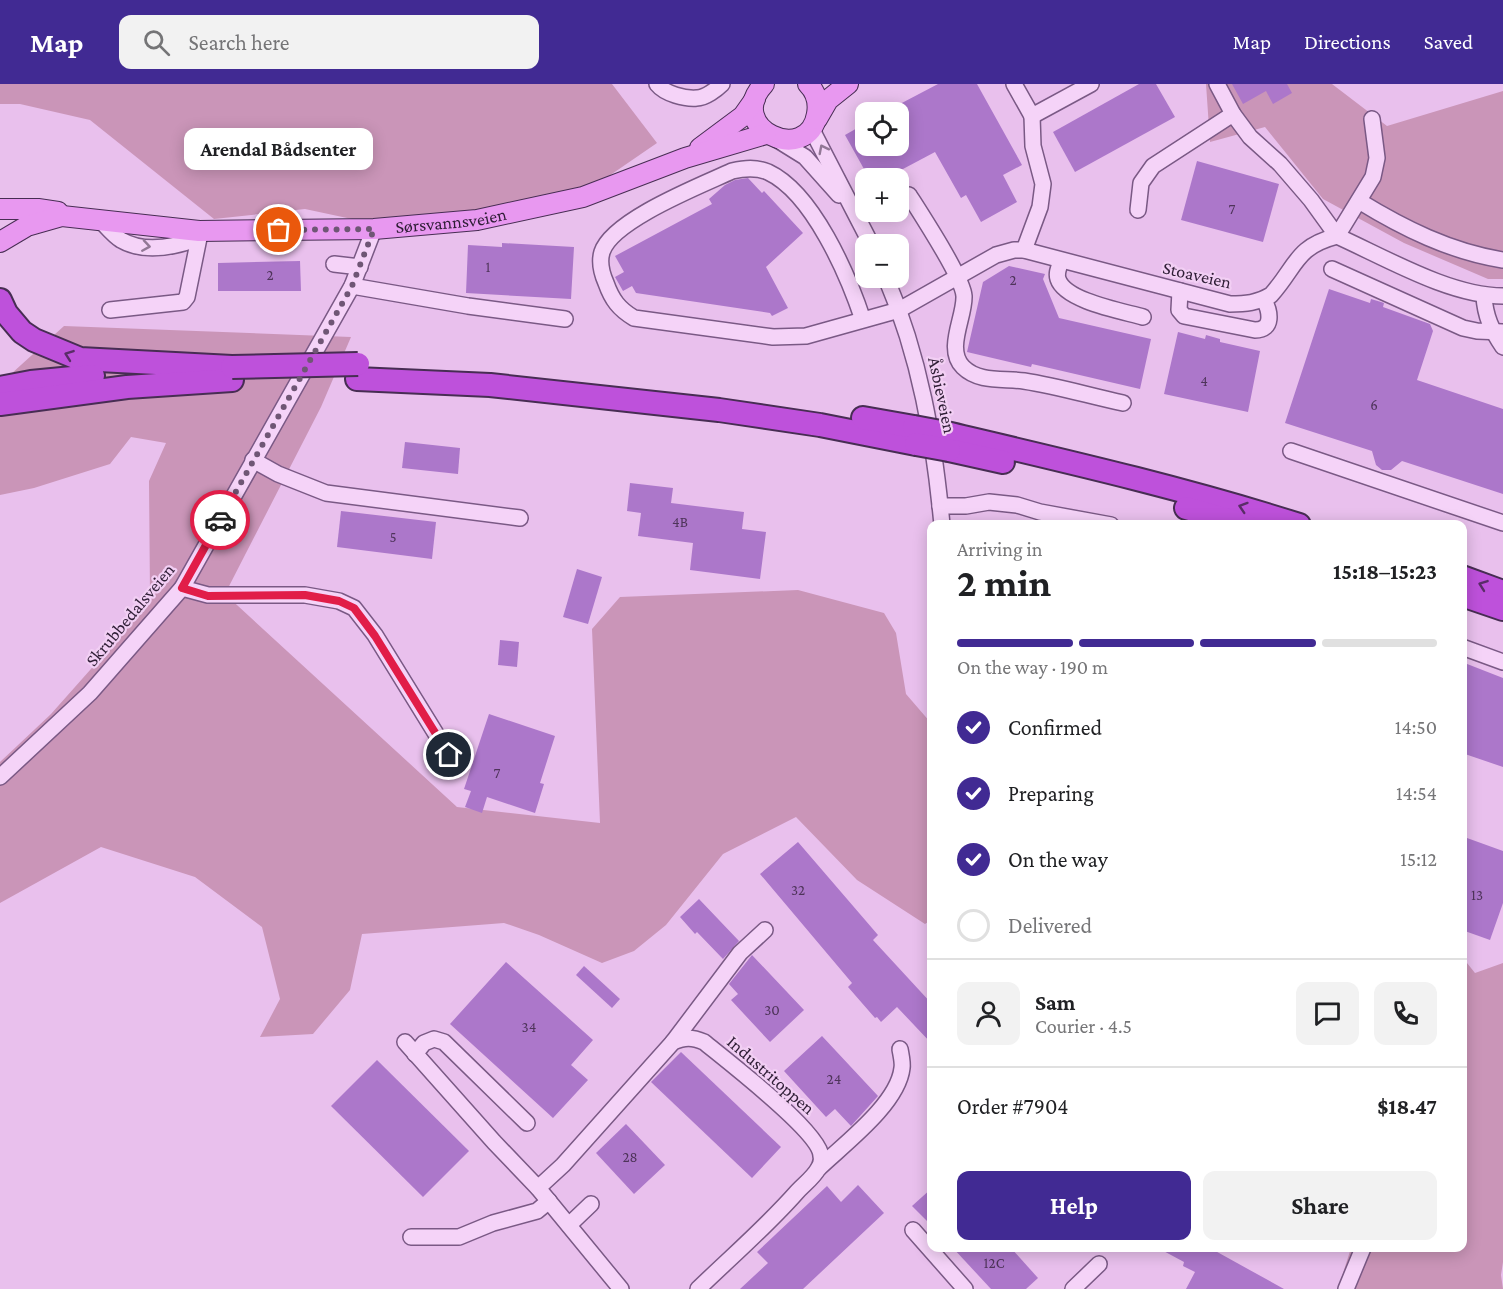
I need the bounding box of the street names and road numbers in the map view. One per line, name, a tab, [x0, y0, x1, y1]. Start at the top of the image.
street label: Sørsvannsveien	[395, 204, 509, 237]
street label: Stoaveien	[1161, 257, 1234, 293]
street label: Åsbieveien	[924, 355, 960, 435]
street label: Skrubbedalsveien	[81, 560, 179, 670]
street label: Industritoppen	[723, 1032, 819, 1119]

